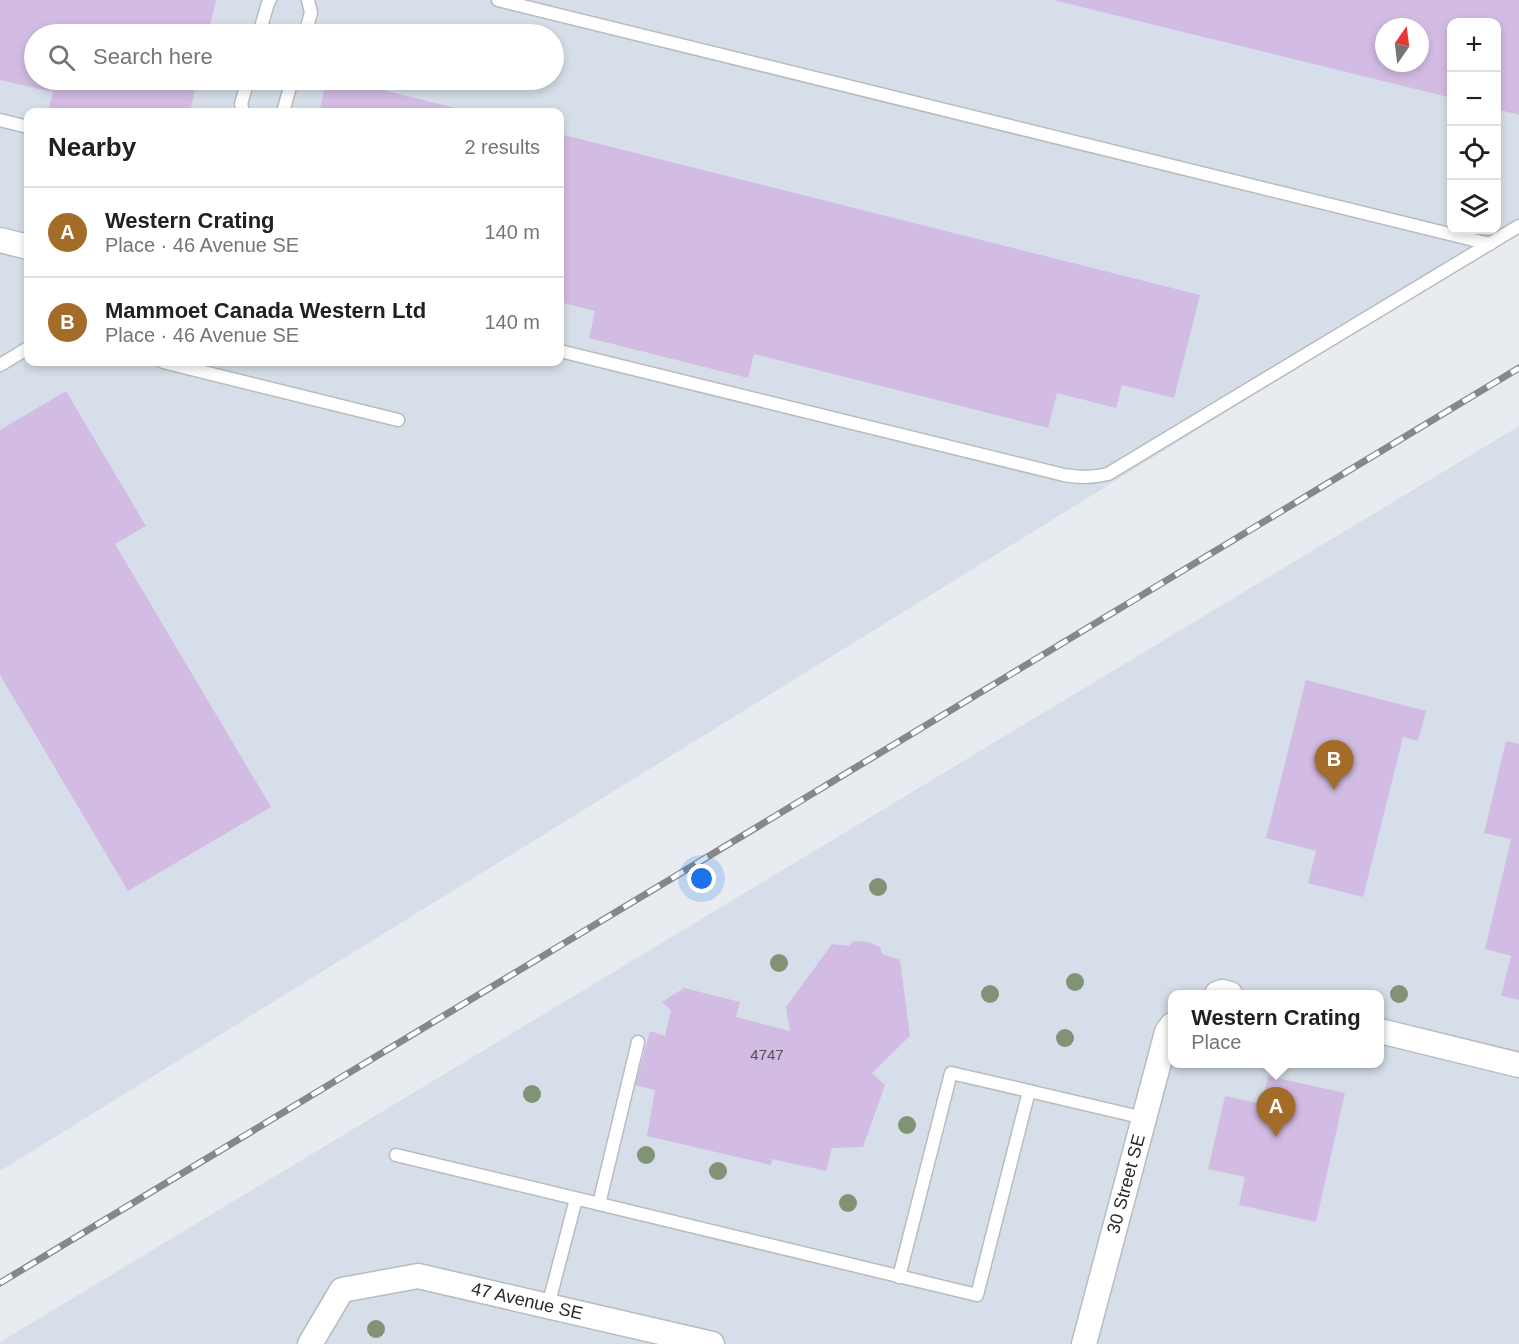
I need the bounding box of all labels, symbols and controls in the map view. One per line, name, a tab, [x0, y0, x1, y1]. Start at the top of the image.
north arrow	[1375, 18, 1429, 72]
map controls	[1447, 18, 1501, 234]
button: +	[1447, 18, 1501, 72]
search box	[24, 24, 564, 90]
icon: search	[45, 41, 78, 74]
text: Search here	[93, 44, 213, 69]
button: −	[1447, 72, 1501, 126]
button: locate	[1447, 126, 1501, 180]
text: Nearby	[48, 132, 136, 162]
text: 2 results	[464, 136, 540, 158]
button: layers	[1447, 180, 1501, 234]
text: Western Crating	[105, 208, 275, 233]
text: A	[60, 221, 75, 243]
text: 140 m	[484, 221, 540, 243]
text: Place · 46 Avenue SE	[105, 234, 299, 256]
text: Mammoet Canada Western Ltd	[105, 298, 426, 323]
text: B	[60, 311, 75, 333]
text: 140 m	[484, 311, 540, 333]
text: Place · 46 Avenue SE	[105, 324, 299, 346]
pin: B	[1314, 740, 1354, 790]
your location	[687, 864, 716, 893]
popup	[1168, 990, 1384, 1068]
text: Western Crating	[1191, 1005, 1361, 1030]
text: Place	[1191, 1031, 1241, 1053]
house number: 4747	[750, 1046, 784, 1063]
pin: A	[1256, 1088, 1296, 1137]
street label: 30 Street SE	[1103, 1132, 1149, 1236]
street label: 47 Avenue SE	[469, 1278, 585, 1324]

